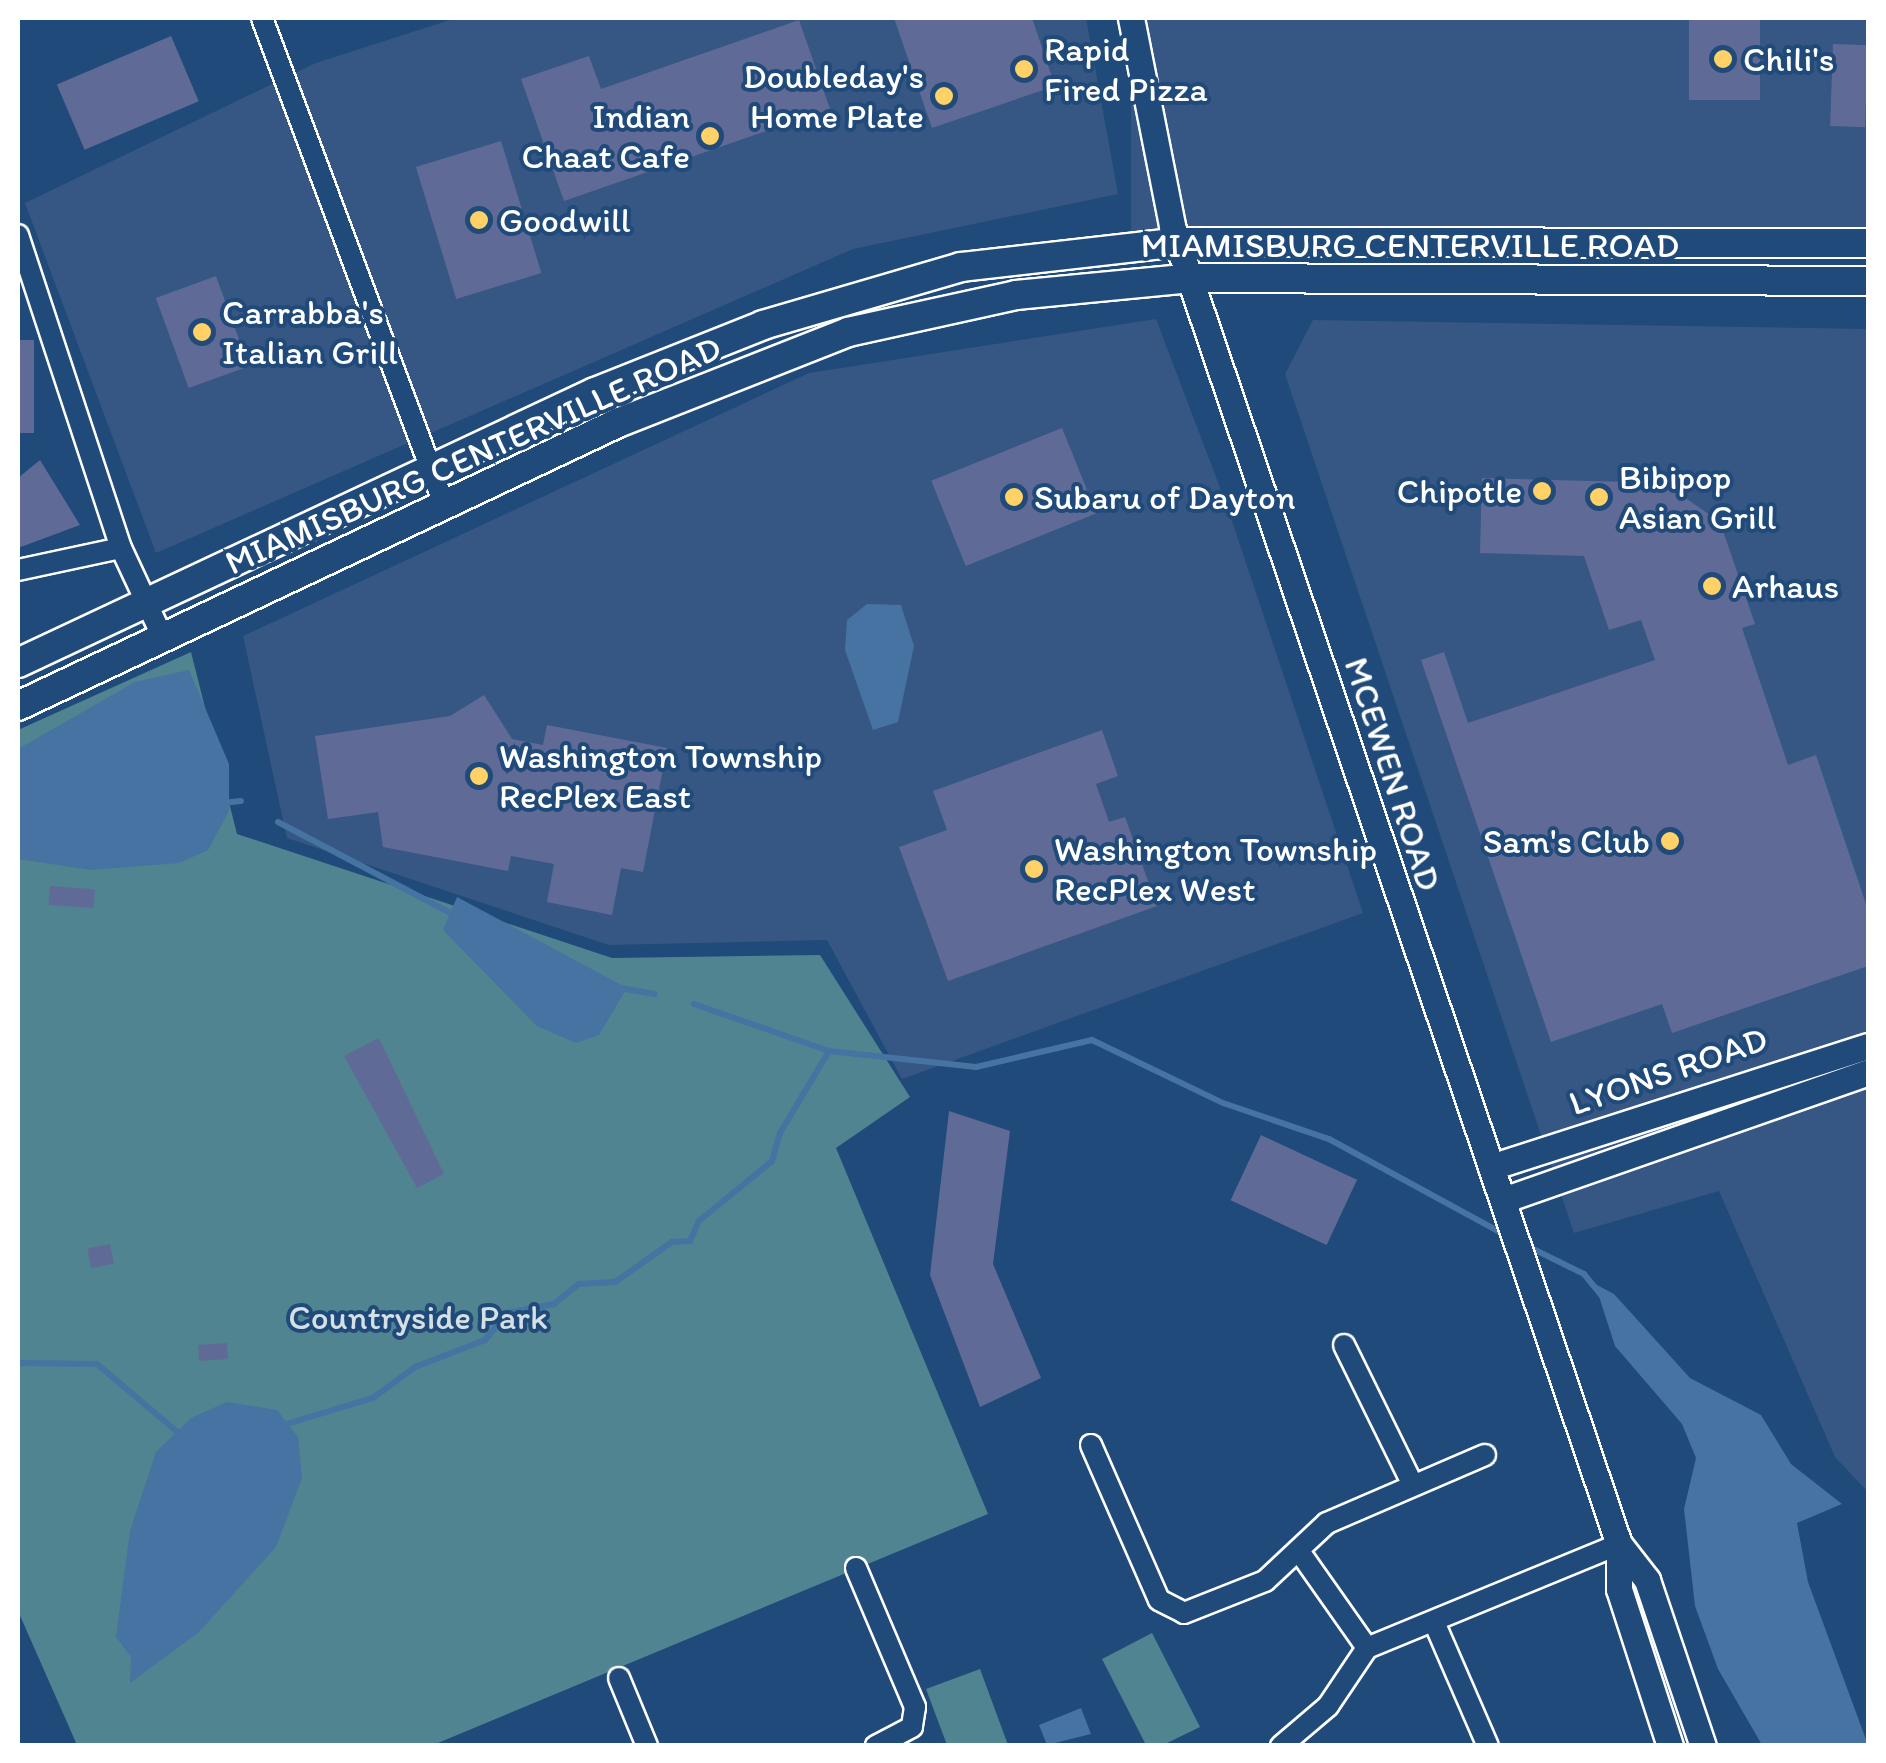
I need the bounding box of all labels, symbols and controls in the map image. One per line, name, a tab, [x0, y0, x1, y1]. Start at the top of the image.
place label: Rapid Fired Pizza	[1044, 28, 1206, 110]
place label: Chili's	[1743, 38, 1834, 80]
marker: Chili's	[1712, 48, 1734, 70]
place label: Doubleday's Home Plate	[743, 55, 924, 137]
marker: Rapid Fired Pizza	[1013, 58, 1035, 80]
marker: Doubleday's Home Plate	[933, 85, 955, 107]
place label: Indian Chaat Cafe	[522, 95, 690, 177]
marker: Indian Chaat Cafe	[699, 125, 721, 147]
place label: Goodwill	[499, 199, 631, 241]
marker: Goodwill	[468, 209, 490, 231]
street label: MIAMISBURG CENTERVILLE ROAD	[1142, 224, 1678, 266]
place label: Carrabba's Italian Grill	[222, 291, 398, 373]
marker: Carrabba's Italian Grill	[191, 321, 213, 343]
street label: MIAMISBURG CENTERVILLE ROAD	[219, 327, 727, 583]
place label: Bibipop Asian Grill	[1619, 456, 1776, 538]
place label: Chipotle	[1397, 470, 1522, 512]
place label: Subaru of Dayton	[1034, 476, 1296, 518]
marker: Chipotle	[1531, 480, 1553, 502]
marker: Subaru of Dayton	[1003, 486, 1025, 508]
marker: Bibipop Asian Grill	[1588, 486, 1610, 508]
place label: Arhaus	[1732, 565, 1839, 607]
marker: Arhaus	[1701, 575, 1723, 597]
street label: MCEWEN ROAD	[1336, 653, 1450, 895]
place label: Washington Township RecPlex East	[499, 735, 822, 817]
marker: Washington Township RecPlex East	[468, 765, 490, 787]
place label: Sam's Club	[1483, 820, 1650, 862]
place label: Washington Township RecPlex West	[1054, 828, 1377, 910]
marker: Sam's Club	[1659, 830, 1681, 852]
marker: Washington Township RecPlex West	[1023, 858, 1045, 880]
street label: LYONS ROAD	[1564, 1018, 1772, 1124]
park label: Countryside Park	[288, 1296, 548, 1338]

